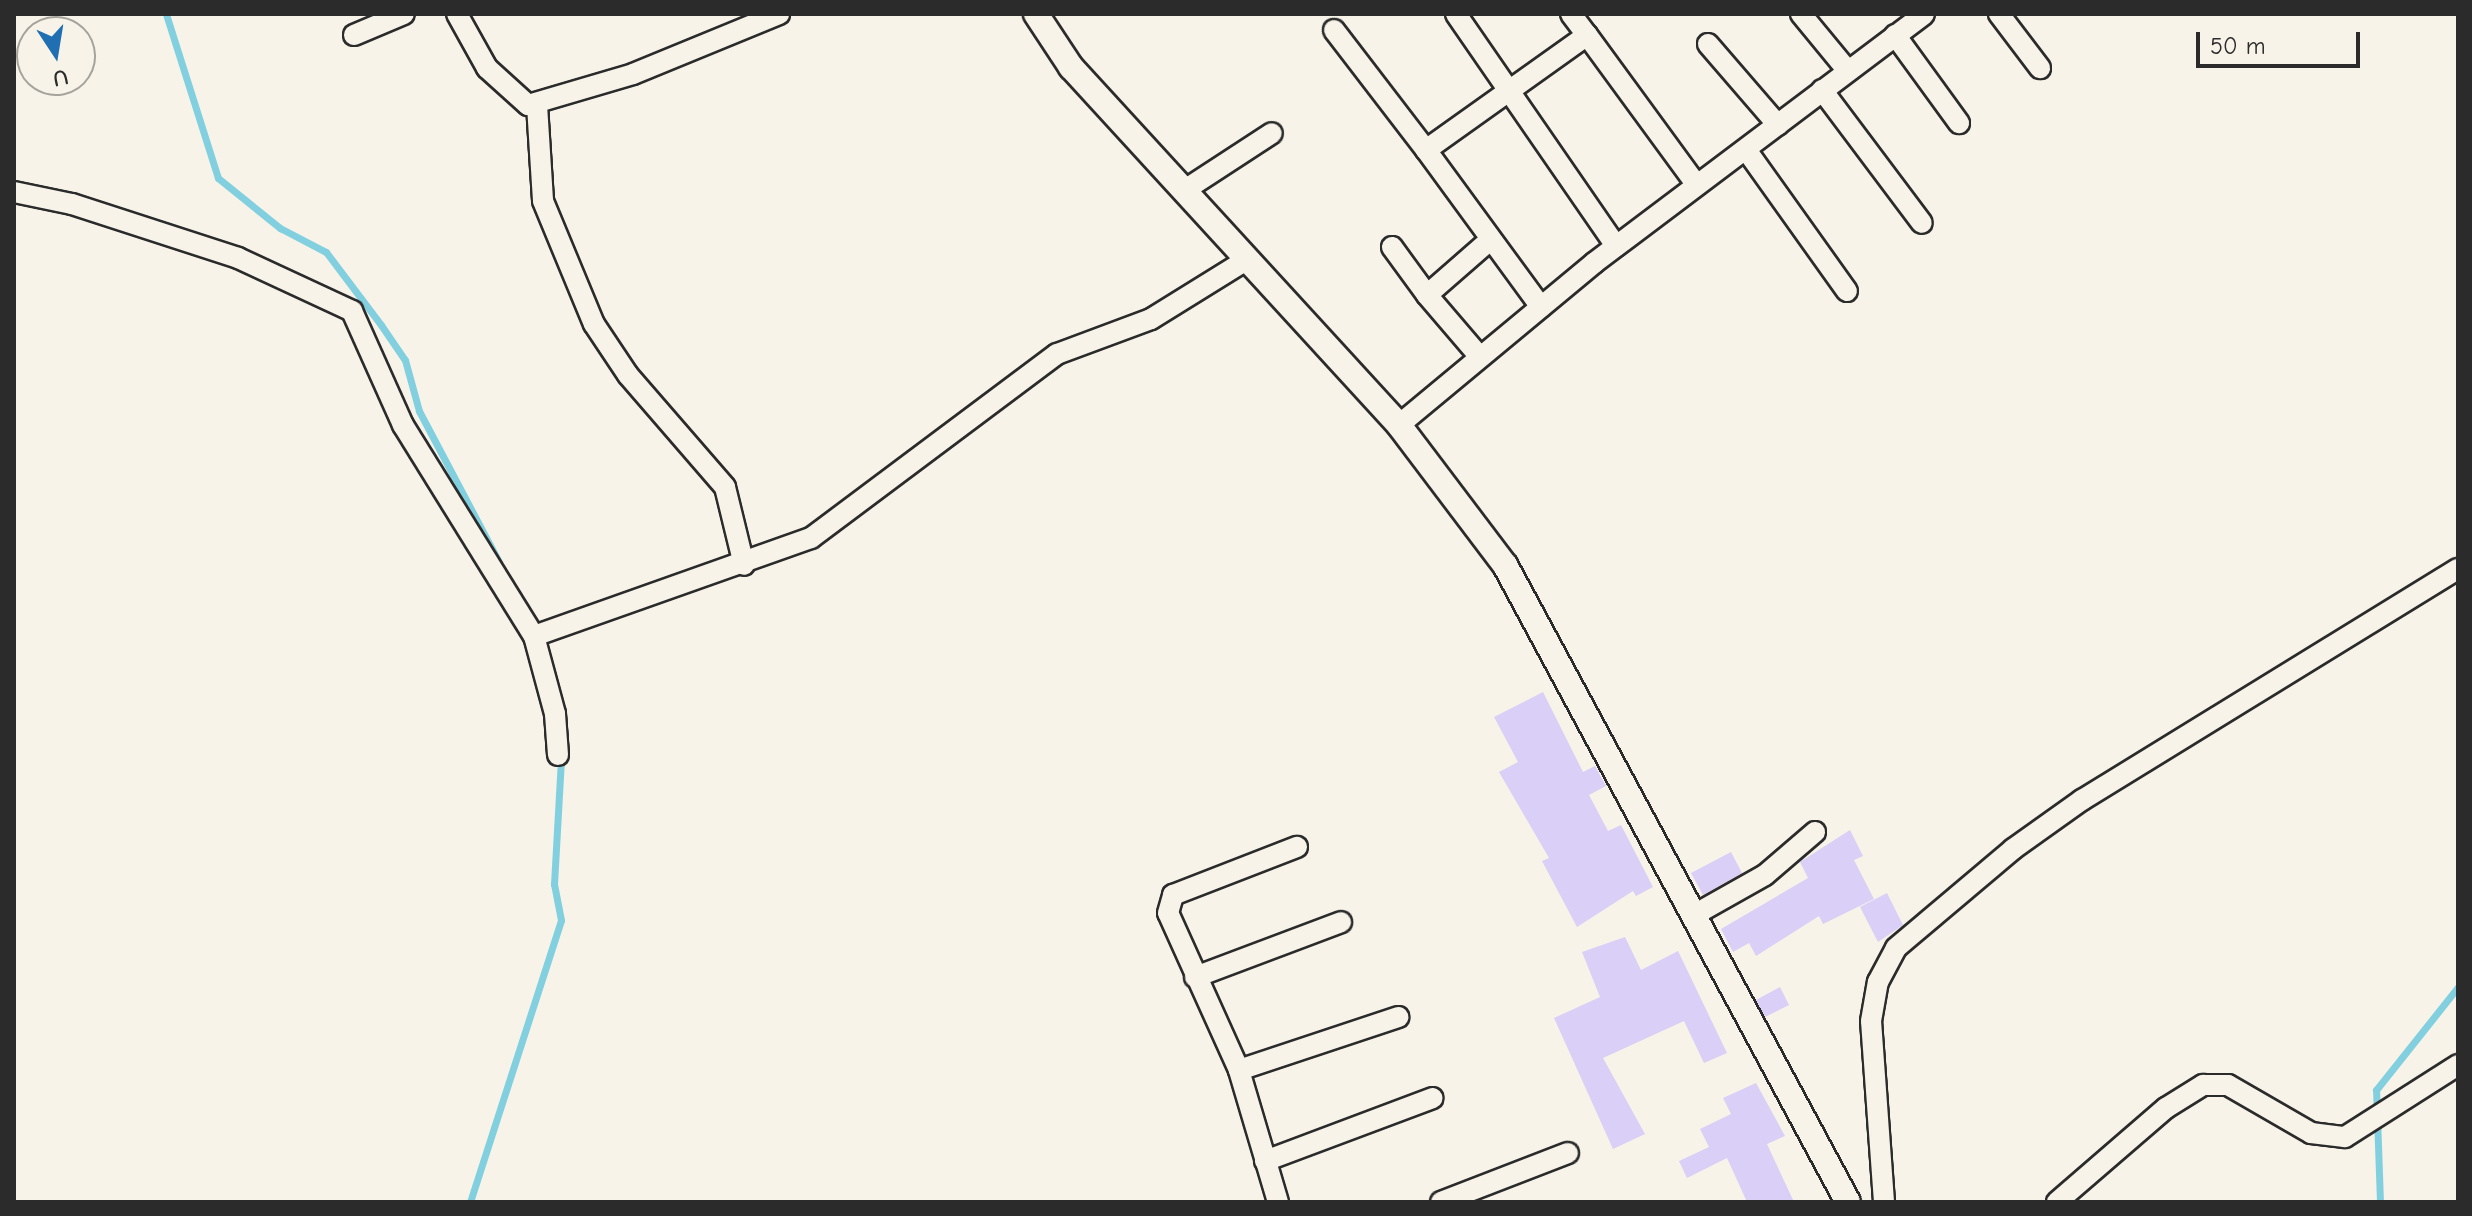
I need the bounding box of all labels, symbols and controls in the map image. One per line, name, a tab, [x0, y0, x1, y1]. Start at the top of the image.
north arrow	[16, 16, 96, 96]
scale bar	[2200, 16, 2364, 66]
text: 50 m	[2210, 32, 2266, 60]
text: U	[51, 63, 70, 92]

